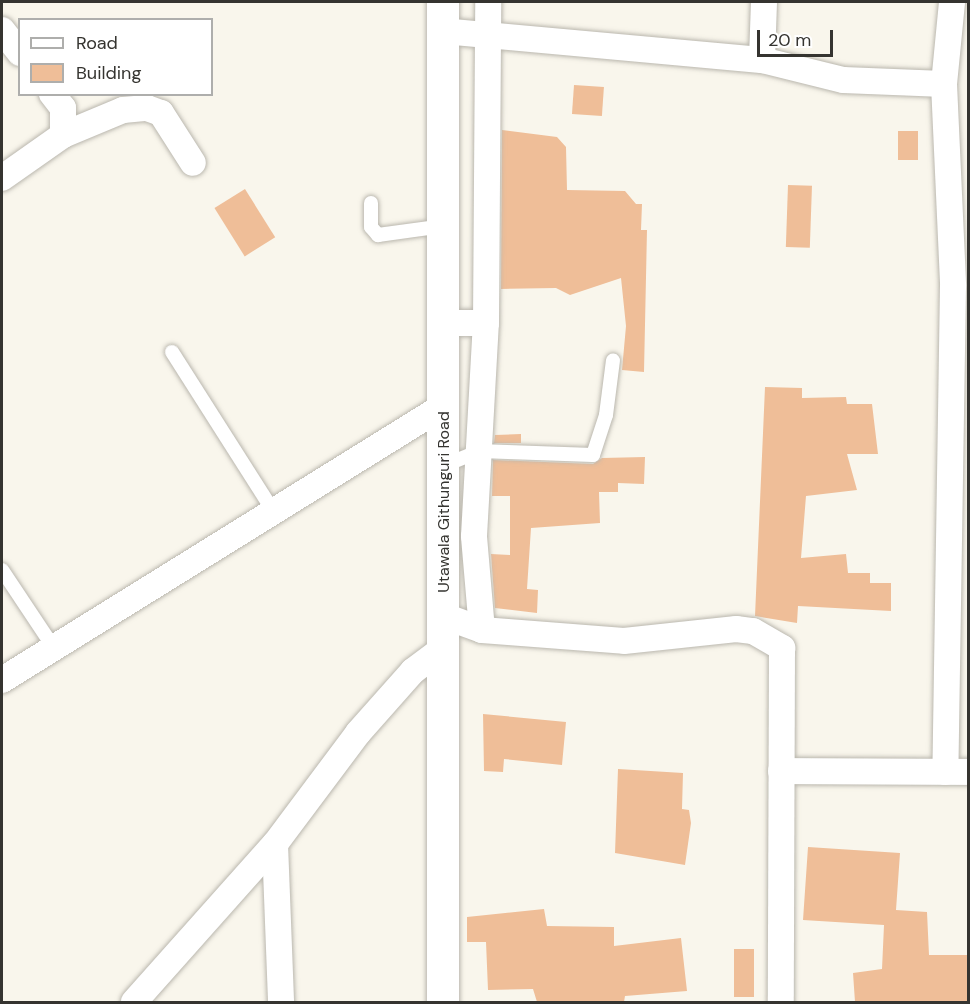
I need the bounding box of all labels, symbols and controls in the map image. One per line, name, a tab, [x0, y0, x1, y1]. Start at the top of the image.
legend	[18, 18, 213, 96]
scale bar	[760, 18, 836, 56]
text: 20 m	[768, 28, 811, 52]
text: Road	[76, 31, 118, 55]
text: Building	[76, 61, 141, 85]
street label: Utawala Githunguri Road	[434, 411, 454, 593]

